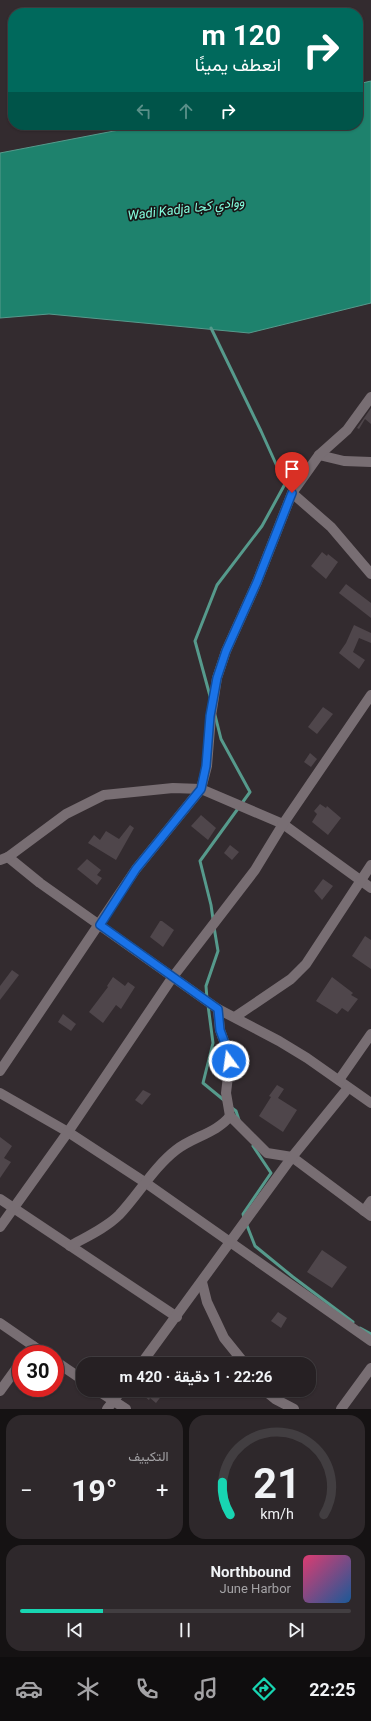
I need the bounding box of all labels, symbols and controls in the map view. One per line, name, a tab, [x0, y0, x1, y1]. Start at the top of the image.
text: 120 m	[202, 19, 281, 52]
icon: right	[295, 24, 347, 76]
text: انعطف يمينًا	[195, 54, 281, 75]
icon: left	[133, 100, 155, 122]
icon: ahead	[175, 100, 197, 122]
icon: right	[217, 100, 239, 122]
water label: Wadi Kadja ووادي كجا	[127, 194, 246, 226]
pin	[275, 452, 309, 493]
icon: arrive	[281, 458, 303, 480]
position arrow	[208, 1040, 250, 1082]
speed limit sign: 30	[12, 1345, 64, 1397]
text: 22:26 · 1 دقيقة · 420 m	[120, 1368, 272, 1386]
text: التكييف	[128, 1449, 169, 1464]
text: 21	[253, 1459, 301, 1508]
text: 19°	[71, 1473, 117, 1508]
text: −	[20, 1478, 33, 1503]
text: +	[156, 1478, 168, 1503]
text: km/h	[260, 1506, 294, 1522]
text: Northbound	[210, 1563, 291, 1581]
text: June Harbor	[219, 1581, 291, 1596]
icon: previous	[64, 1619, 86, 1641]
icon: pause	[174, 1619, 196, 1641]
icon: next	[285, 1619, 307, 1641]
icon: car	[15, 1675, 43, 1703]
icon: climate	[74, 1675, 102, 1703]
icon: phone	[133, 1675, 161, 1703]
icon: music	[192, 1675, 220, 1703]
icon: directions	[250, 1675, 278, 1703]
text: 22:25	[309, 1679, 356, 1700]

